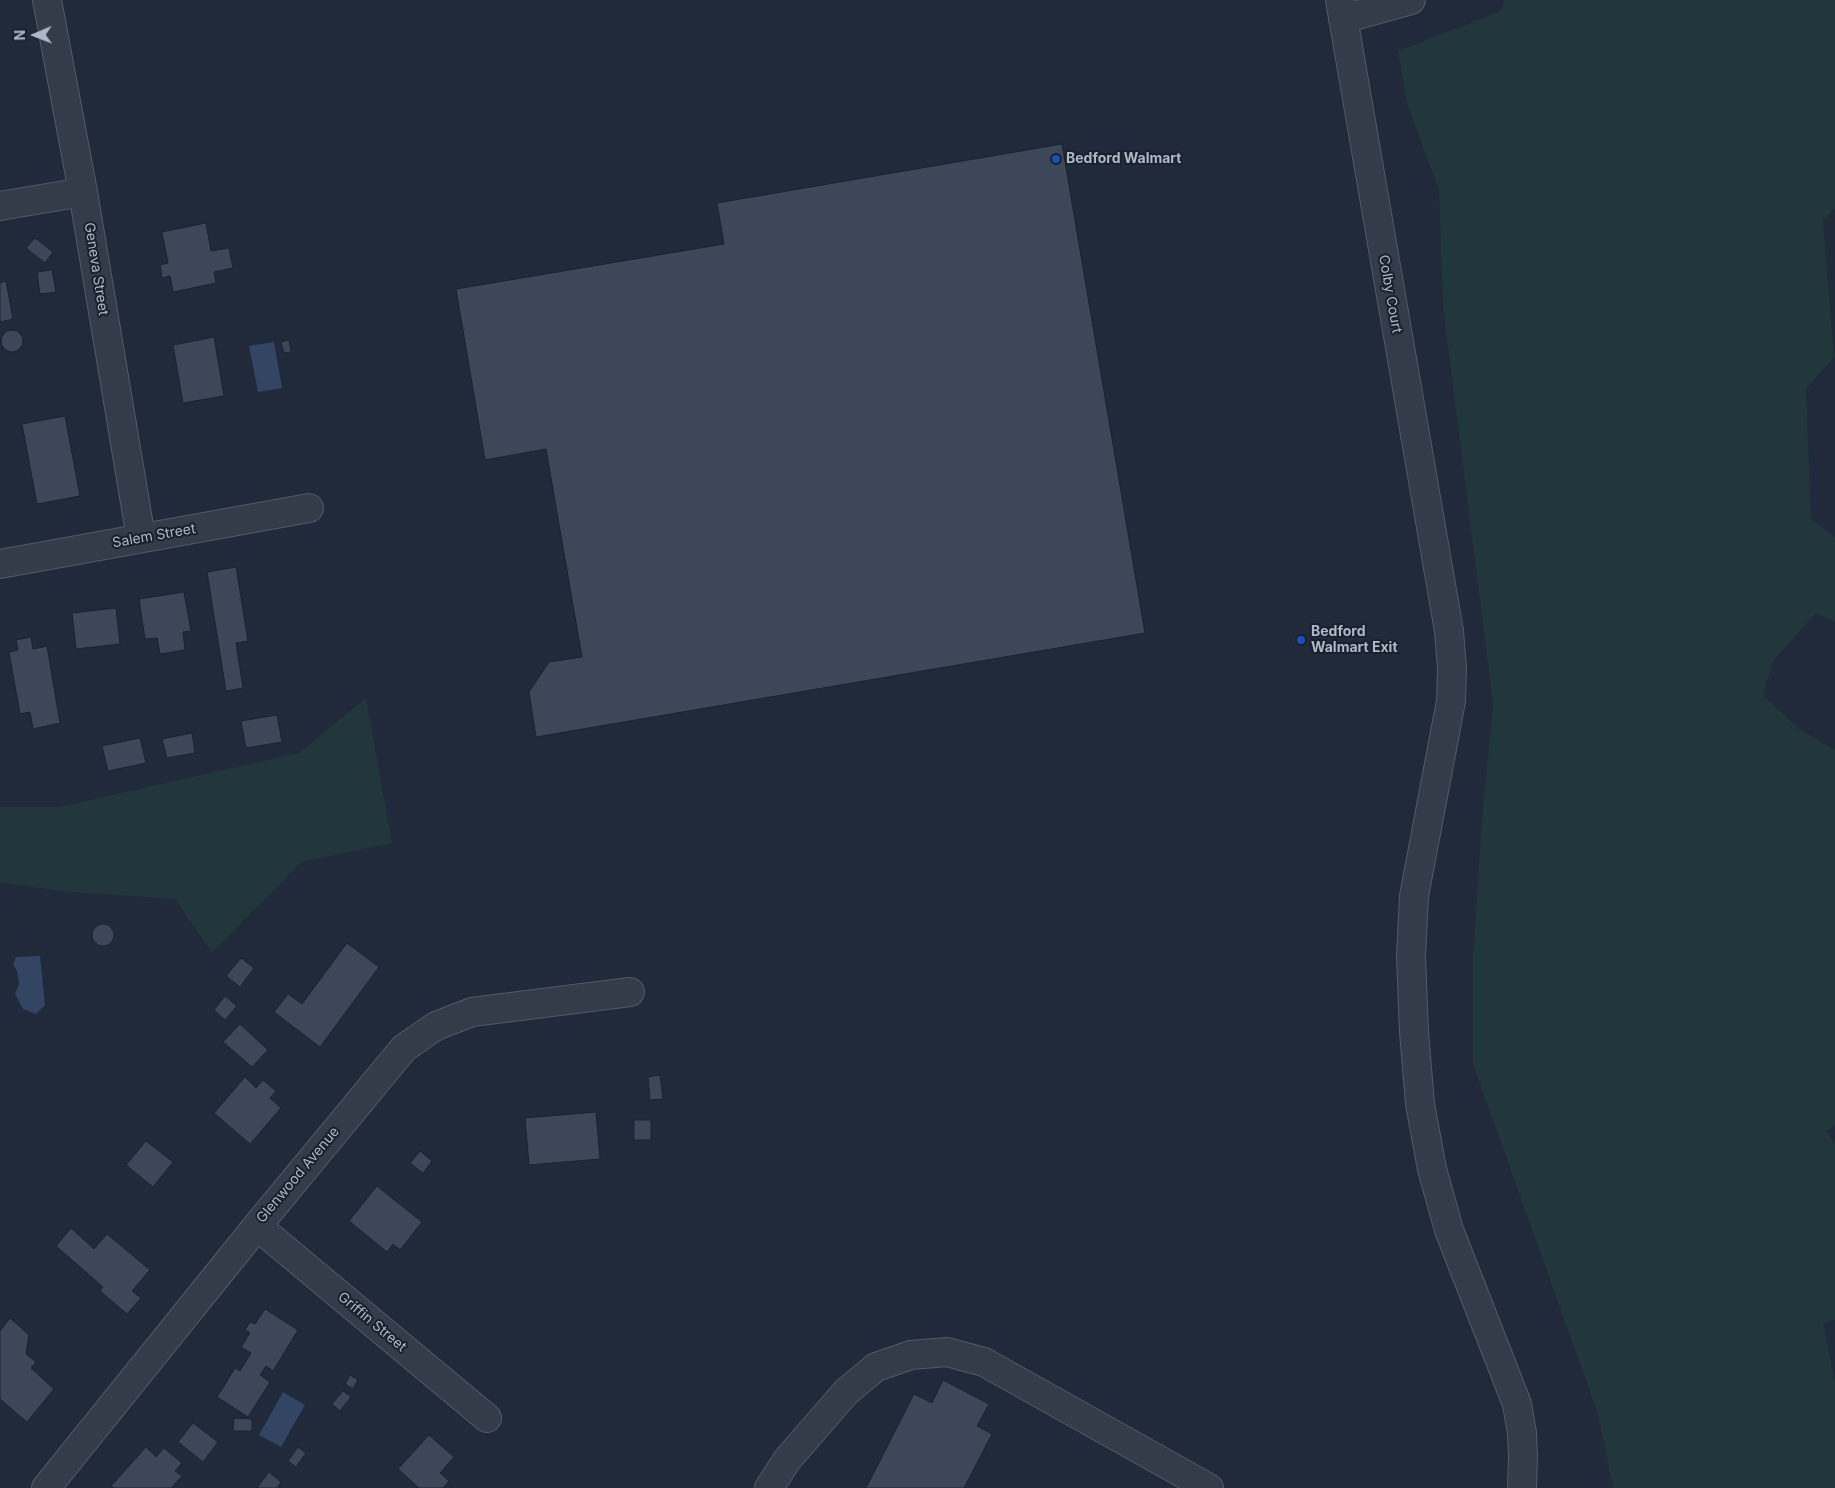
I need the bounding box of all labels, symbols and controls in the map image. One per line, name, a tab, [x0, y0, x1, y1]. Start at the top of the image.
north arrow	[10, 10, 60, 60]
text: N	[11, 30, 28, 41]
place label: Bedford Walmart	[1066, 151, 1181, 167]
marker: Bedford Walmart	[1050, 153, 1062, 165]
street label: Geneva Street	[80, 221, 112, 317]
street label: Colby Court	[1375, 254, 1405, 334]
street label: Salem Street	[111, 520, 197, 552]
place label: Bedford Walmart Exit	[1311, 624, 1398, 656]
marker: Bedford Walmart Exit	[1295, 634, 1307, 646]
street label: Glenwood Avenue	[253, 1124, 343, 1226]
street label: Griffin Street	[334, 1288, 410, 1356]

